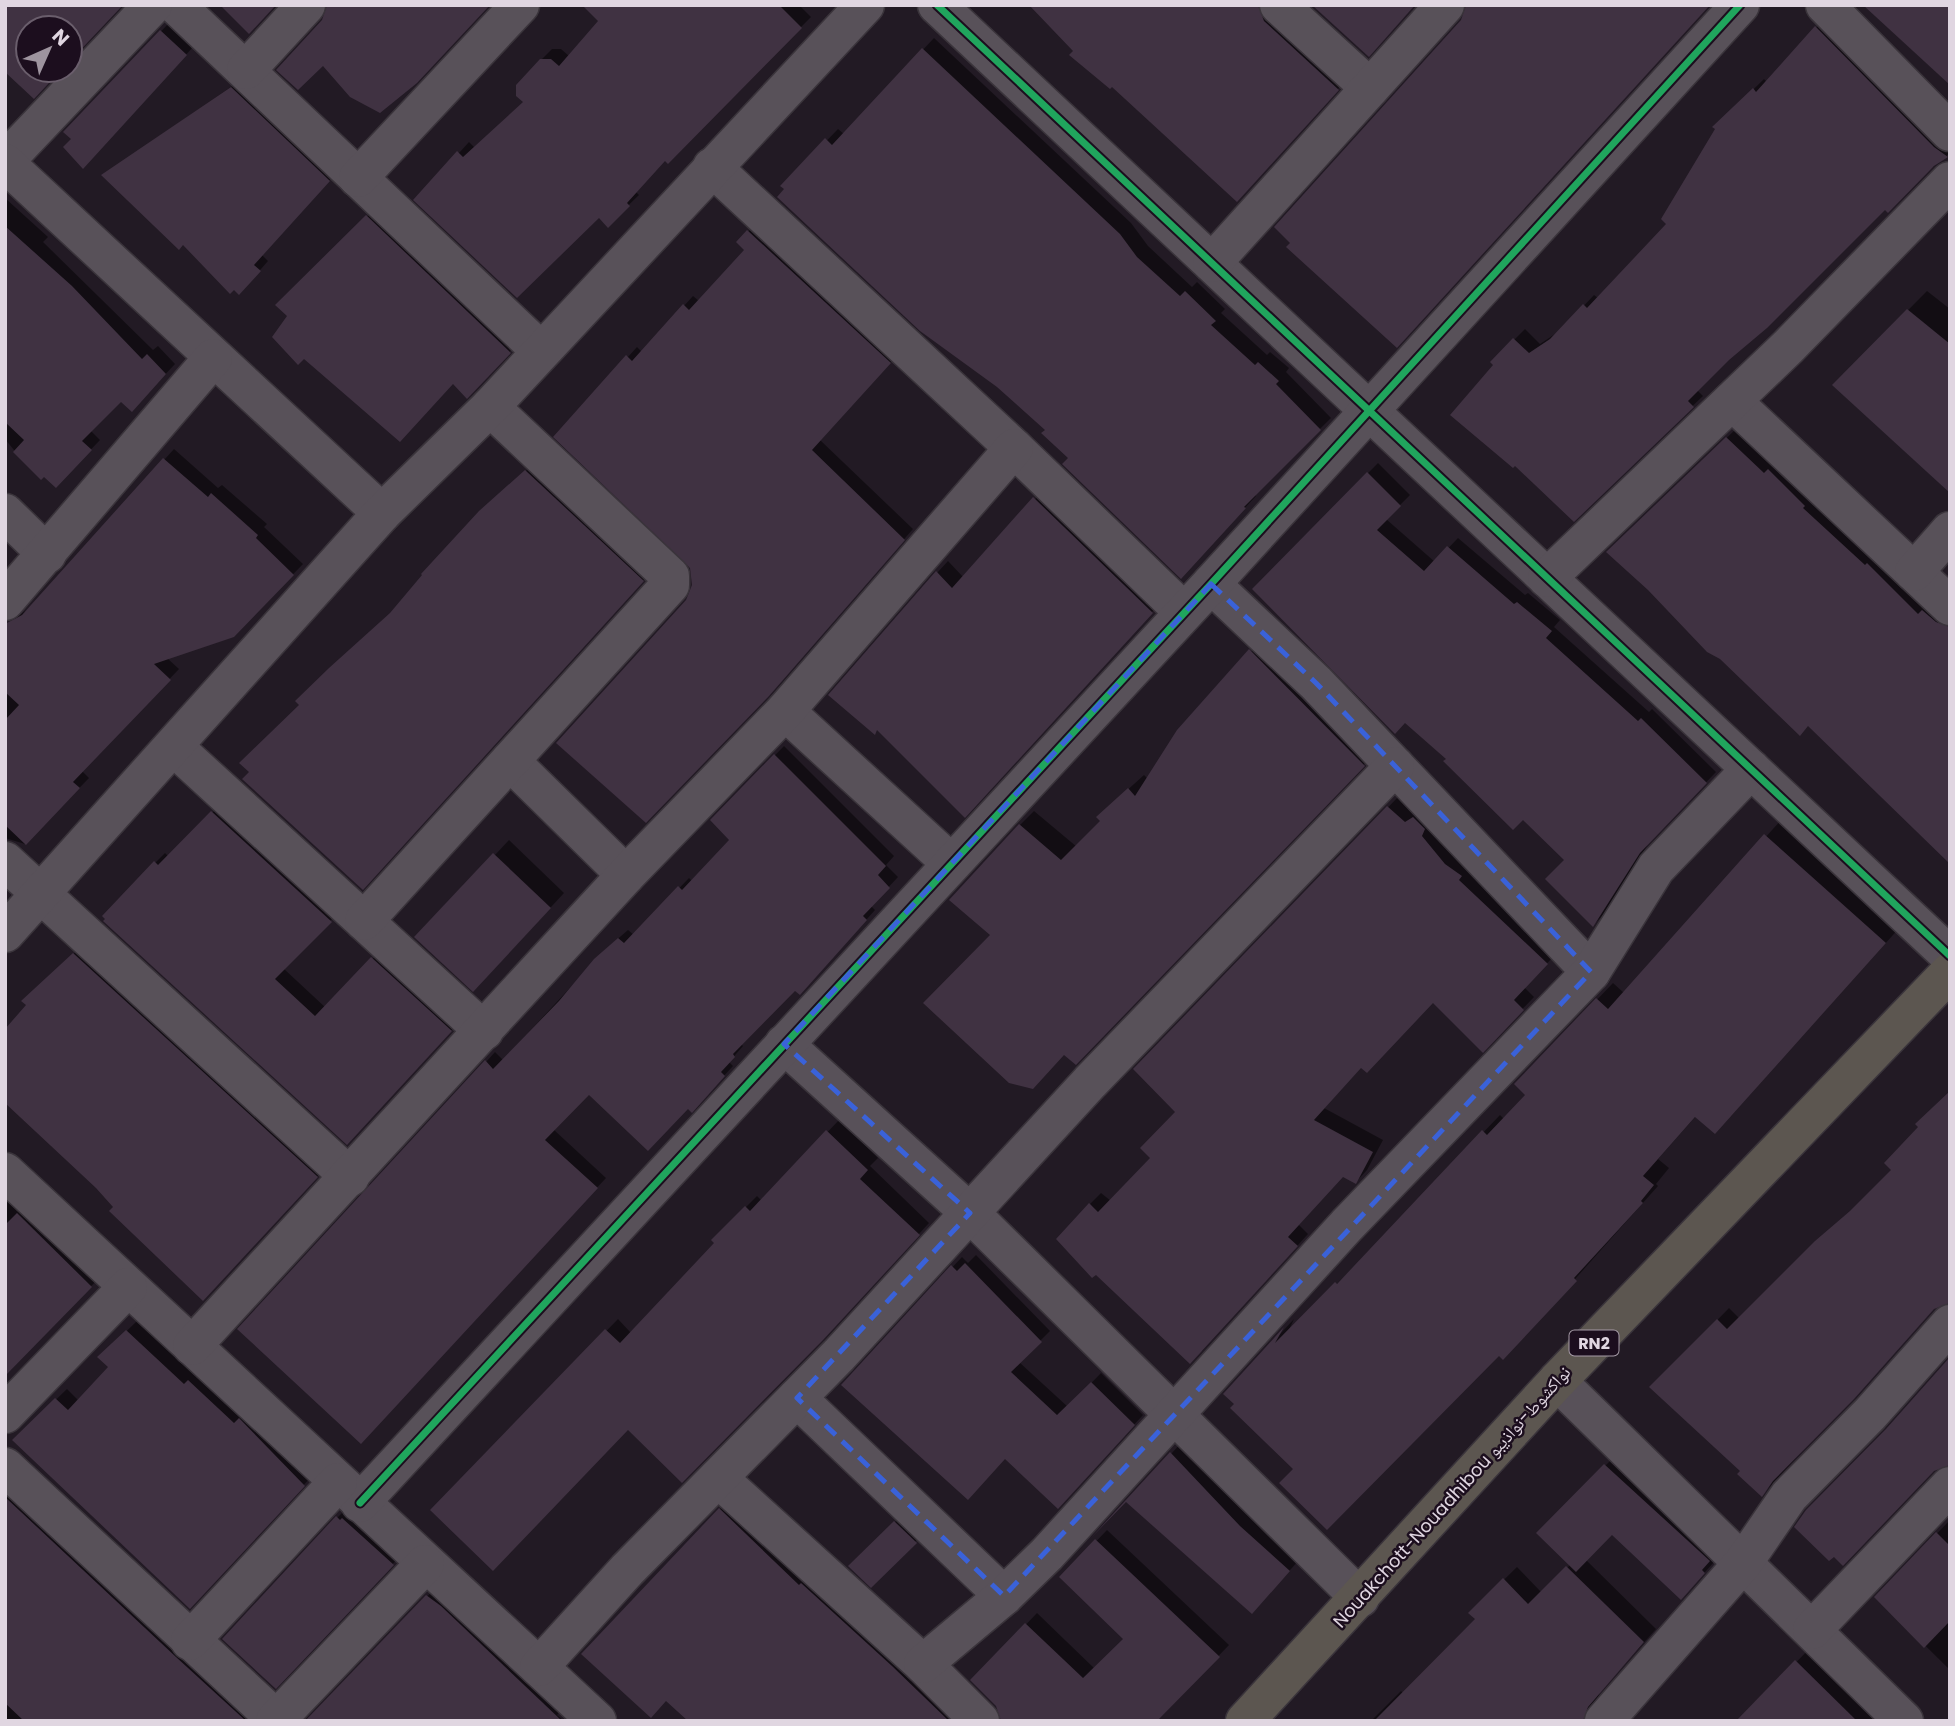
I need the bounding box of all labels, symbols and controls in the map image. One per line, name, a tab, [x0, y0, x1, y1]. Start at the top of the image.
north arrow	[14, 14, 84, 84]
text: N	[46, 23, 75, 52]
road number: RN2	[1570, 1330, 1618, 1356]
street label: Nouakchott-Nouadhibou نواكشوط-نواذيبو	[1327, 1360, 1576, 1633]

